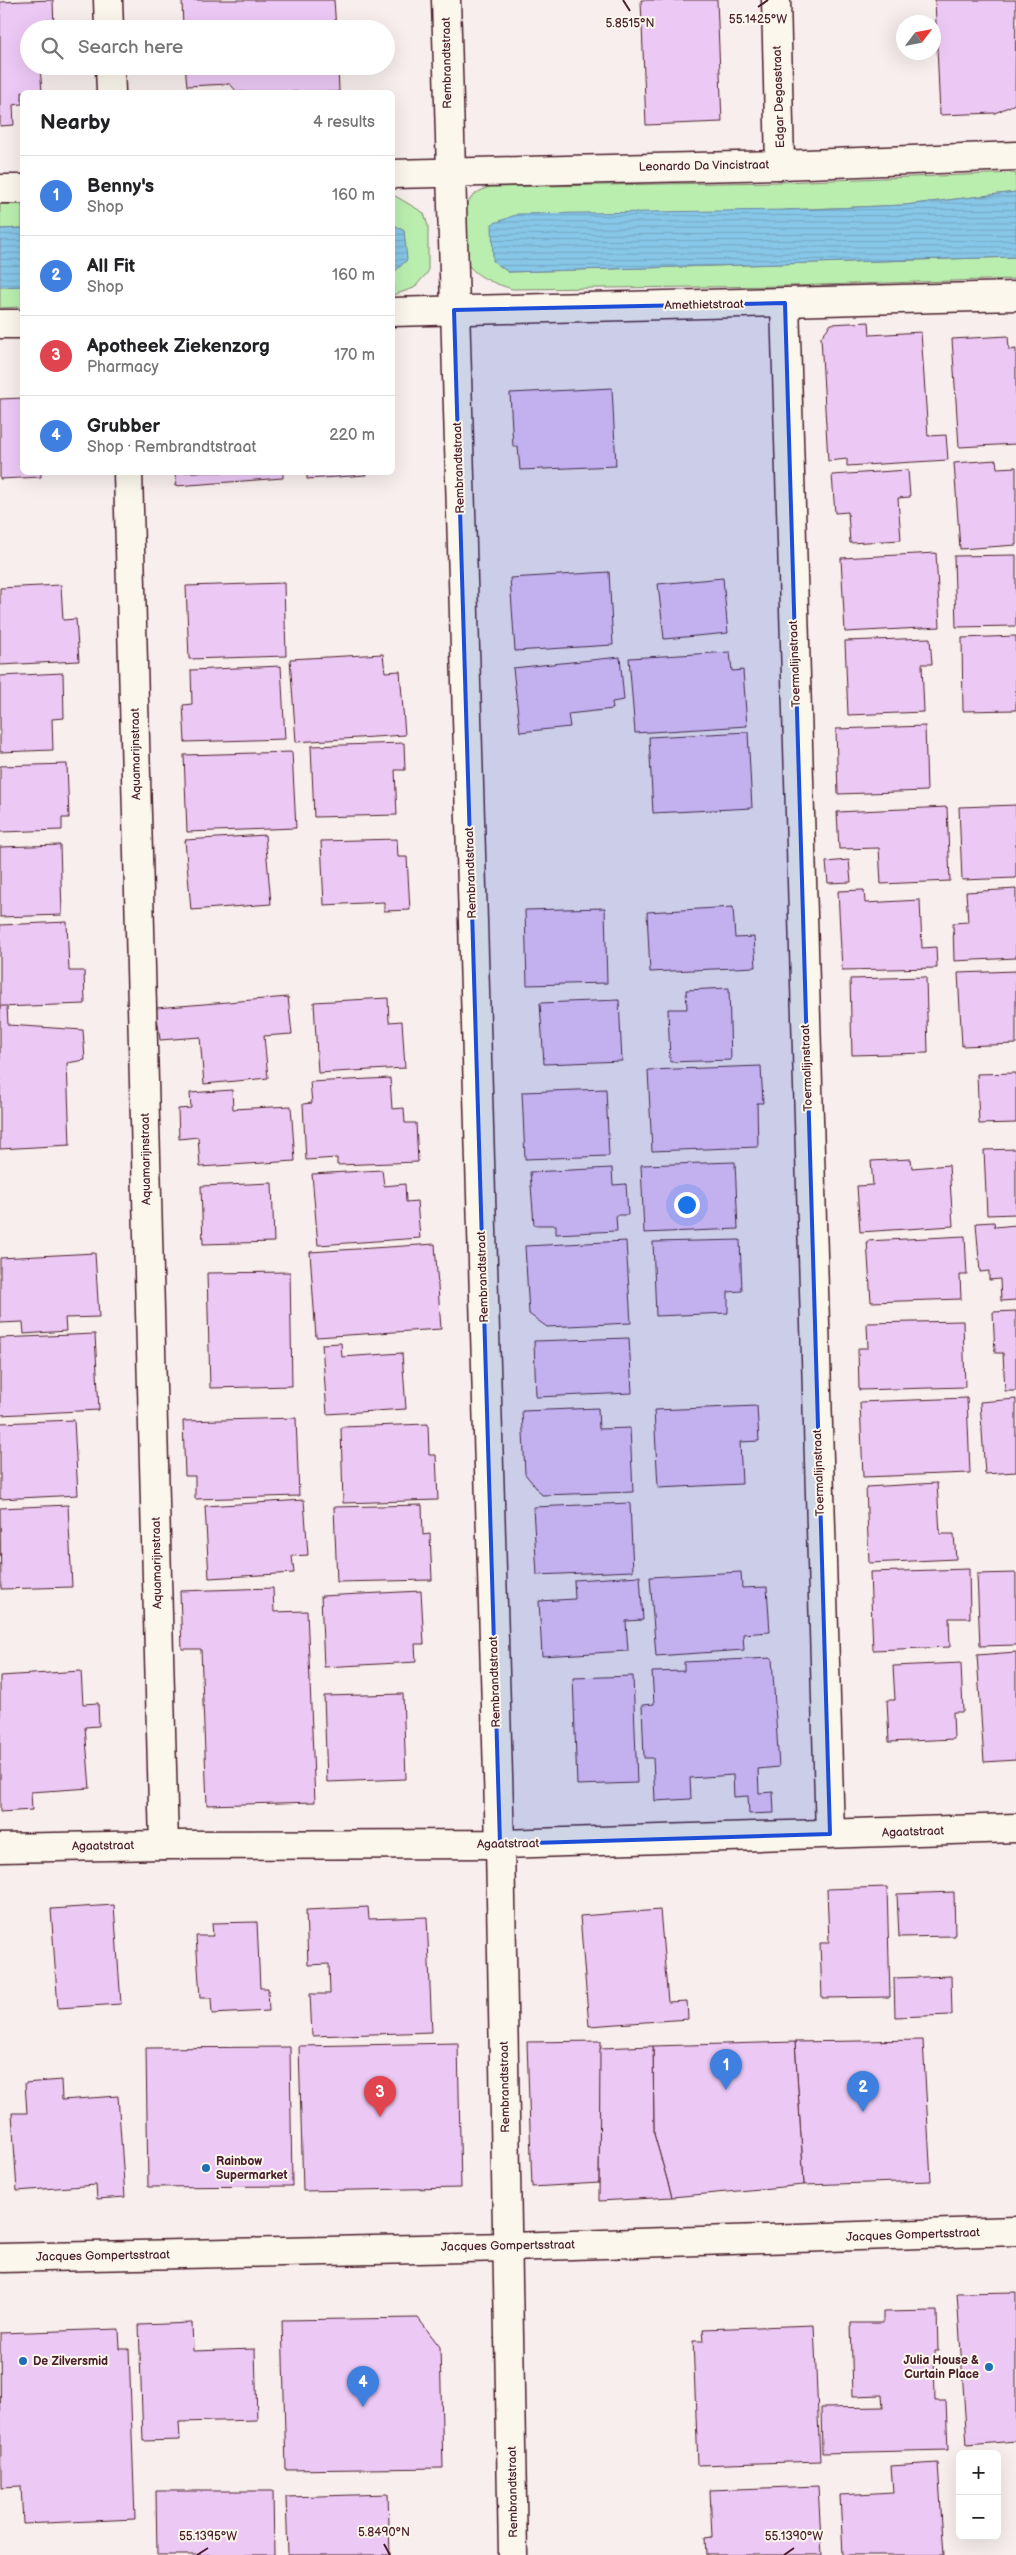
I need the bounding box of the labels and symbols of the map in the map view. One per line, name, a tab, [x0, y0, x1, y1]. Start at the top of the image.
text: 55.1425°W	[729, 12, 787, 27]
north arrow	[896, 15, 941, 60]
text: 5.8515°N	[605, 16, 655, 31]
street label: Rembrandtstraat	[439, 17, 455, 109]
street label: Edgar Degasstraat	[770, 45, 788, 148]
street label: Leonardo Da Vincistraat	[639, 157, 770, 175]
street label: Amethietstraat	[664, 297, 744, 313]
street label: Rembrandtstraat	[450, 422, 468, 514]
street label: Toermalijnstraat	[786, 620, 804, 708]
street label: Aquamarijnstraat	[128, 708, 144, 800]
street label: Rembrandtstraat	[462, 827, 480, 919]
street label: Toermalijnstraat	[798, 1024, 816, 1112]
street label: Aquamarijnstraat	[138, 1113, 154, 1205]
your location	[674, 1192, 700, 1218]
street label: Rembrandtstraat	[474, 1231, 492, 1323]
street label: Toermalijnstraat	[810, 1429, 828, 1517]
street label: Aquamarijnstraat	[149, 1517, 165, 1609]
street label: Rembrandtstraat	[486, 1636, 504, 1728]
street label: Agaatstraat	[882, 1823, 945, 1841]
street label: Agaatstraat	[477, 1836, 540, 1852]
street label: Agaatstraat	[72, 1838, 135, 1854]
street label: Rembrandtstraat	[497, 2041, 513, 2133]
pin: 1	[710, 2049, 742, 2090]
pin: 2	[847, 2071, 879, 2112]
pin: 3	[364, 2076, 396, 2117]
place label: Rainbow Supermarket	[216, 2154, 287, 2183]
marker: Rainbow Supermarket	[200, 2162, 212, 2174]
street label: Jacques Gompertsstraat	[846, 2225, 981, 2245]
street label: Jacques Gompertsstraat	[441, 2237, 575, 2255]
street label: Jacques Gompertsstraat	[36, 2247, 170, 2265]
place label: Julia House & Curtain Place	[904, 2353, 979, 2382]
place label: De Zilversmid	[33, 2354, 108, 2369]
marker: De Zilversmid	[17, 2355, 29, 2367]
marker: Julia House & Curtain Place	[983, 2361, 995, 2373]
pin: 4	[347, 2366, 379, 2407]
street label: Rembrandtstraat	[505, 2446, 521, 2538]
text: 5.8490°N	[358, 2525, 410, 2540]
text: 55.1395°W	[179, 2529, 237, 2544]
text: 55.1390°W	[765, 2529, 823, 2544]

